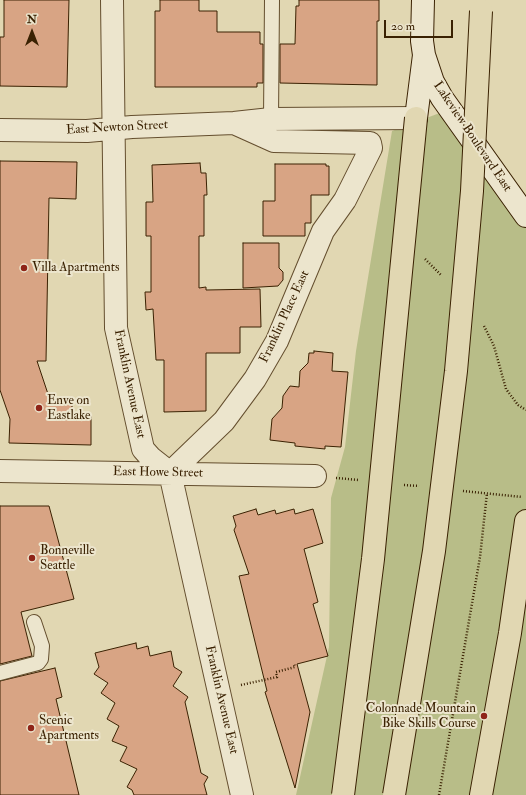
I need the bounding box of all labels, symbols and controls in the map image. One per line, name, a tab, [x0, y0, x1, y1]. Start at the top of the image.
north arrow	[12, 12, 52, 52]
scale bar	[386, 12, 455, 38]
text: N	[27, 13, 37, 26]
text: 20 m	[391, 19, 415, 34]
street label: Lakeview Boulevard East	[429, 79, 515, 195]
street label: East Newton Street	[66, 118, 168, 138]
place label: Villa Apartments	[32, 260, 119, 276]
marker: Villa Apartments	[19, 263, 29, 273]
street label: Franklin Place East	[257, 268, 313, 366]
street label: Franklin Avenue East	[110, 328, 148, 440]
place label: Enve on Eastlake	[47, 393, 91, 424]
marker: Enve on Eastlake	[34, 403, 44, 413]
street label: East Howe Street	[113, 464, 203, 482]
place label: Bonneville Seattle	[40, 543, 95, 574]
marker: Bonneville Seattle	[27, 553, 37, 563]
street label: Franklin Avenue East	[201, 644, 241, 756]
place label: Colonnade Mountain Bike Skills Course	[366, 701, 476, 732]
marker: Colonnade Mountain Bike Skills Course	[479, 711, 489, 721]
place label: Scenic Apartments	[39, 713, 99, 744]
marker: Scenic Apartments	[26, 723, 36, 733]

